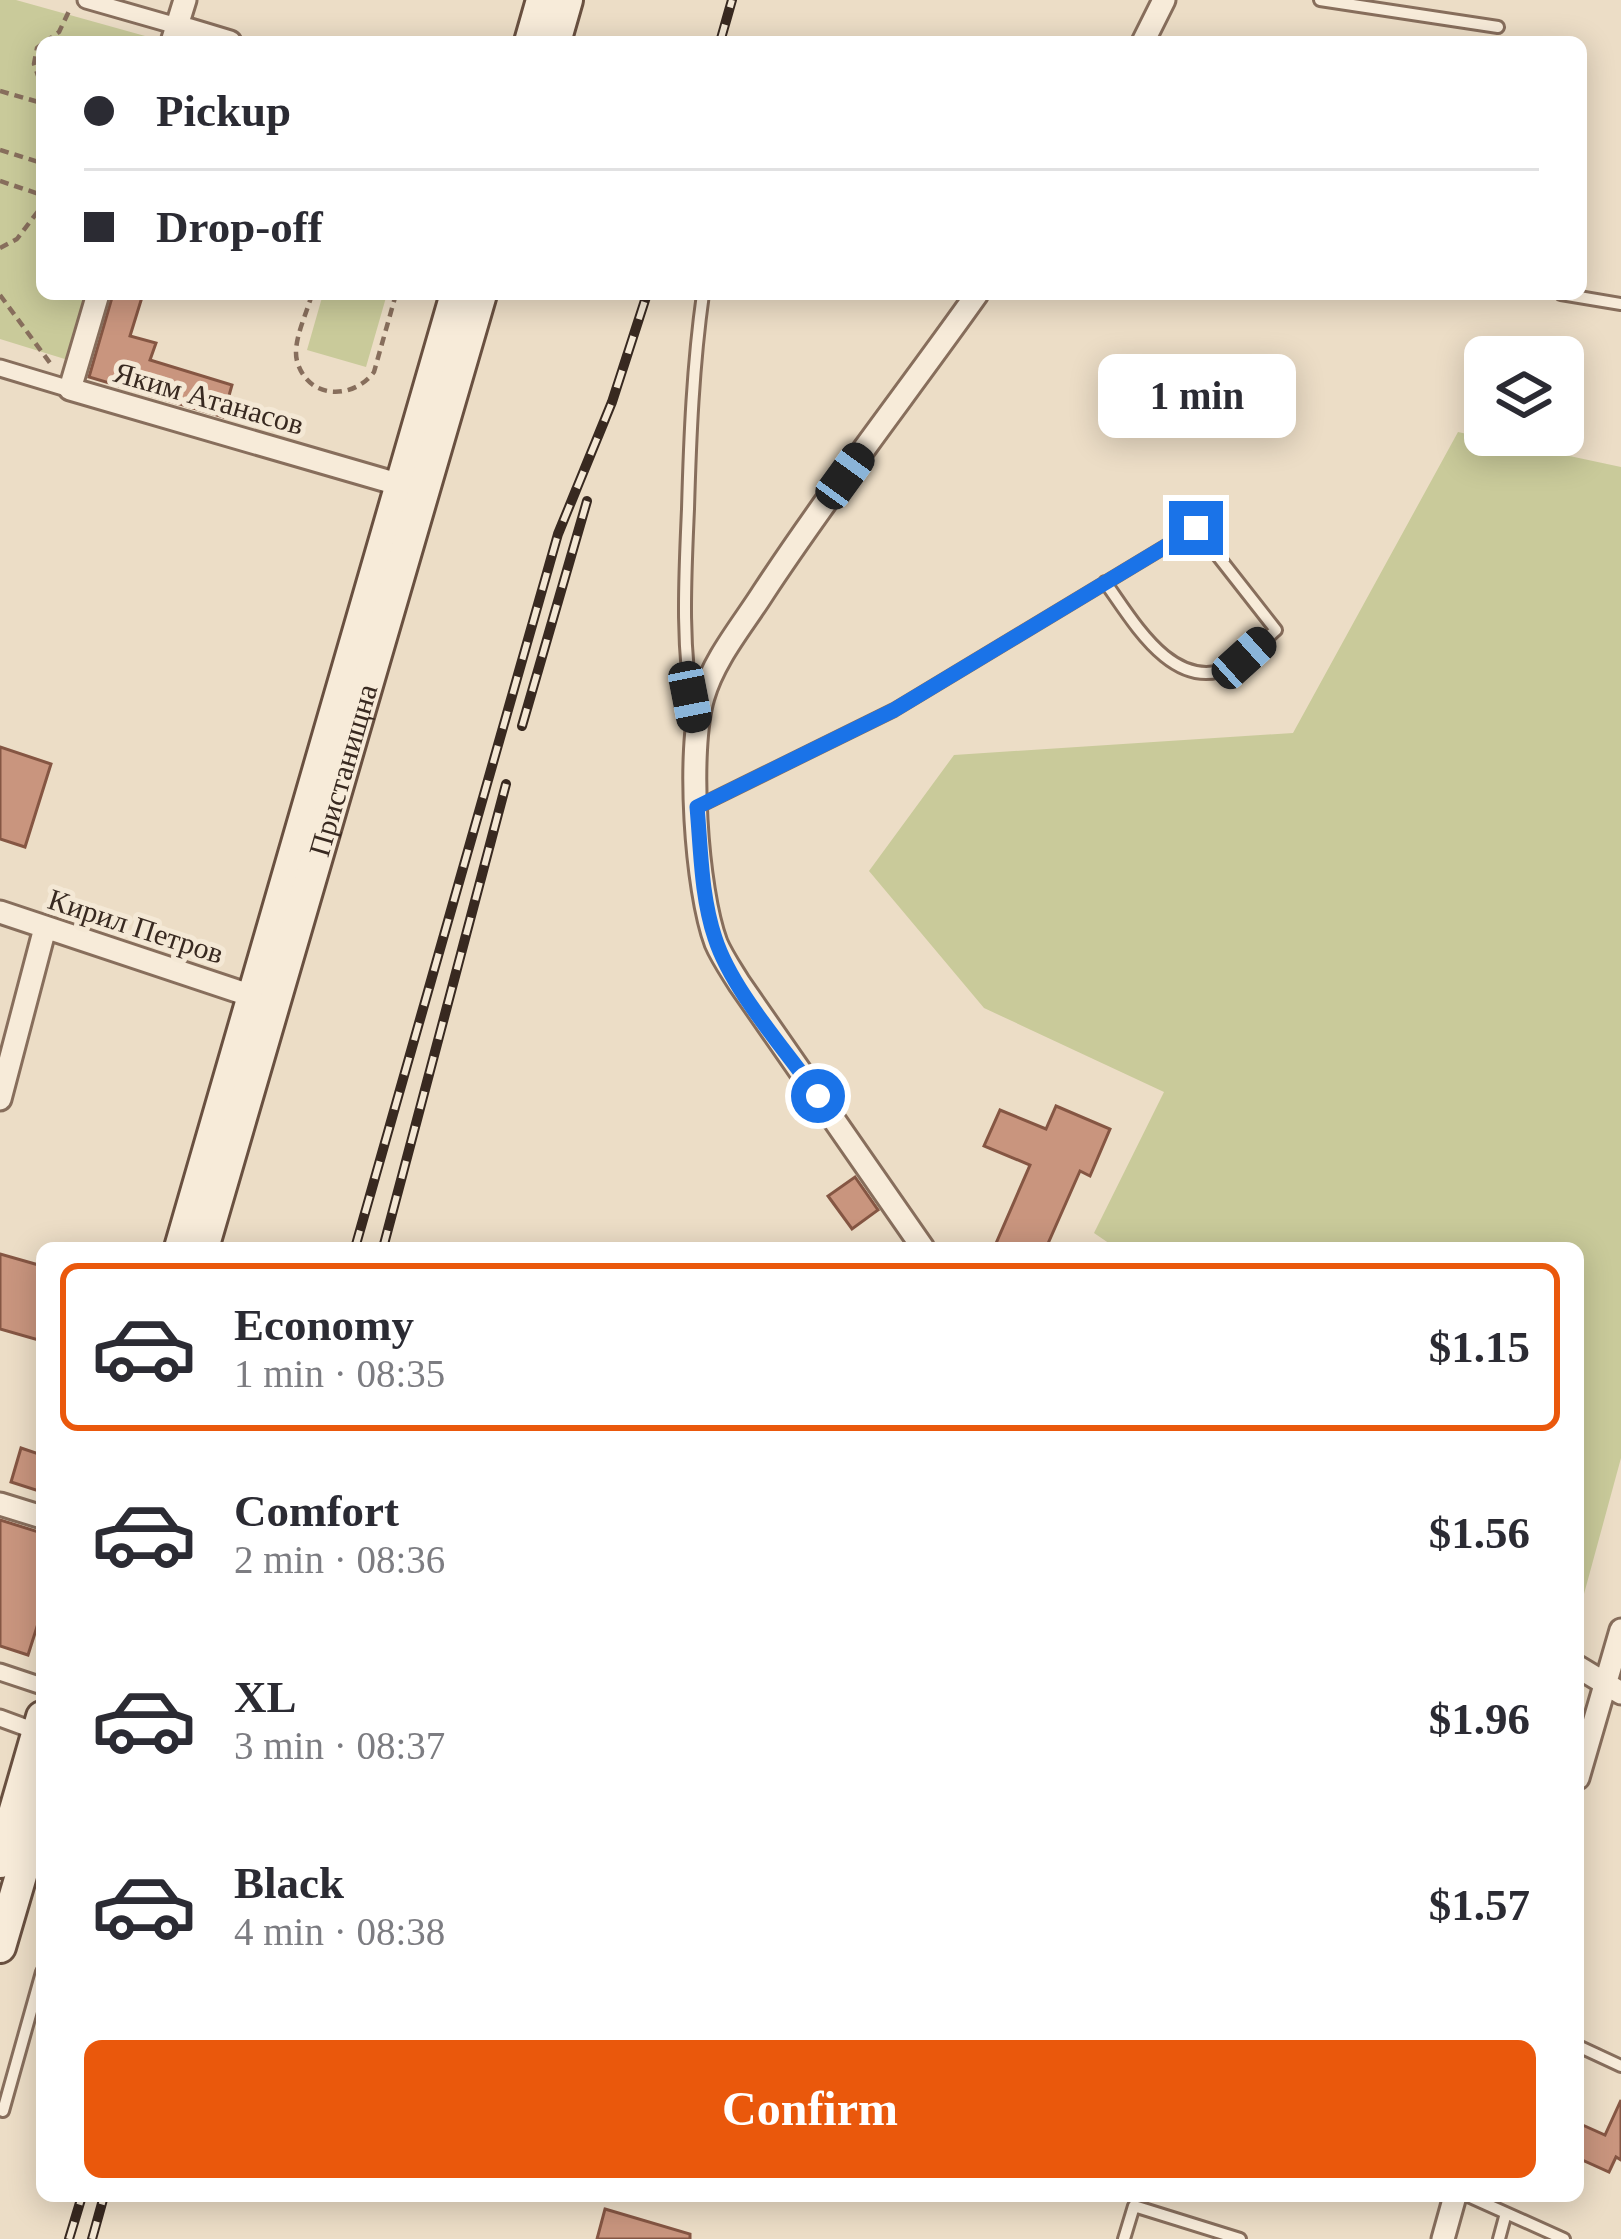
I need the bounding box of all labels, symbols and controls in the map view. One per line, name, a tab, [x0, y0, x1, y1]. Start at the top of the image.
text: Pickup	[156, 86, 291, 136]
text: Drop-off	[156, 202, 323, 252]
map controls	[1464, 336, 1584, 456]
button: layers	[1464, 336, 1584, 456]
callout: 1 min	[1097, 354, 1295, 438]
street label: Яким Атанасов	[110, 355, 308, 441]
text: 1 min	[1150, 374, 1244, 417]
car	[809, 436, 881, 516]
route end	[1169, 501, 1223, 555]
car	[1205, 621, 1283, 695]
car	[665, 658, 715, 736]
street label: Пристанищна	[302, 680, 383, 860]
street label: Кирил Петров	[44, 882, 228, 970]
route start	[791, 1069, 845, 1123]
icon: car	[90, 1293, 198, 1401]
text: Economy	[234, 1300, 414, 1350]
text: $1.15	[1429, 1322, 1530, 1372]
text: 1 min · 08:35	[234, 1352, 445, 1395]
icon: car	[90, 1479, 198, 1587]
text: Comfort	[234, 1486, 399, 1536]
text: $1.56	[1429, 1508, 1530, 1558]
text: 2 min · 08:36	[234, 1538, 445, 1581]
icon: car	[90, 1665, 198, 1773]
text: XL	[234, 1672, 297, 1722]
text: $1.96	[1429, 1694, 1530, 1744]
text: 3 min · 08:37	[234, 1724, 445, 1767]
icon: car	[90, 1851, 198, 1959]
text: Black	[234, 1858, 344, 1908]
text: $1.57	[1429, 1880, 1530, 1930]
text: 4 min · 08:38	[234, 1910, 445, 1953]
button: Confirm	[84, 2040, 1536, 2178]

